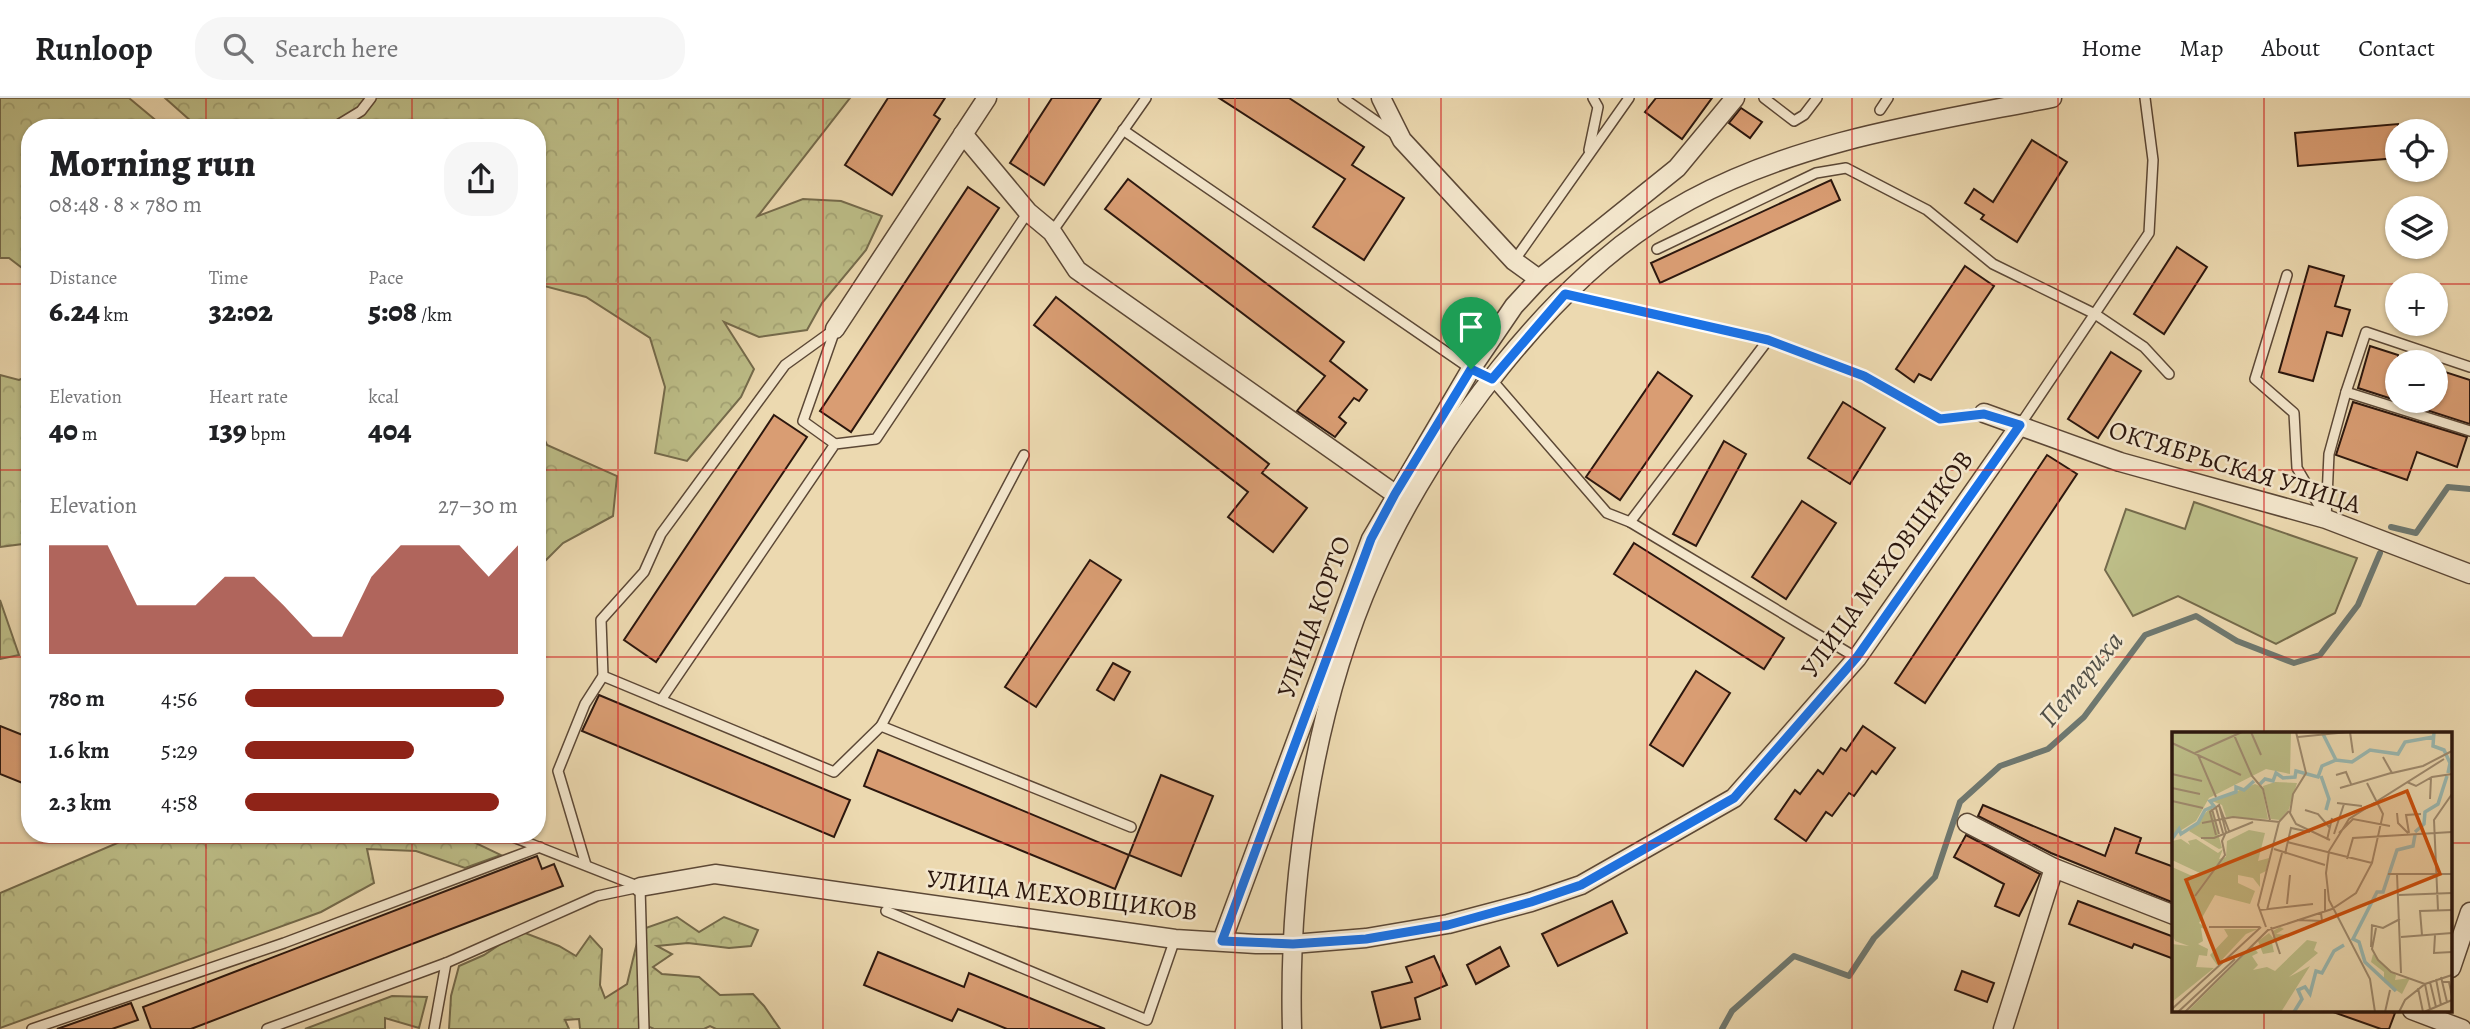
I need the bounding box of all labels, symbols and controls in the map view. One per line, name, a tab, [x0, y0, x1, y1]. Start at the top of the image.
search box	[195, 17, 685, 80]
text: Runloop	[35, 26, 153, 71]
icon: search	[219, 29, 257, 67]
text: Search here	[275, 31, 398, 66]
text: Home	[2081, 32, 2142, 64]
text: Map	[2180, 32, 2224, 64]
text: About	[2262, 32, 2320, 64]
text: Contact	[2358, 32, 2435, 64]
map controls	[2385, 119, 2448, 413]
button: locate	[2385, 119, 2448, 182]
text: Morning run	[49, 137, 256, 189]
button: share	[444, 142, 518, 216]
text: 08:48 · 8 × 780 m	[49, 189, 202, 220]
button: layers	[2385, 196, 2448, 259]
text: Distance	[49, 265, 117, 291]
text: Time	[209, 265, 248, 291]
text: Pace	[368, 265, 404, 291]
button: +	[2385, 273, 2448, 336]
text: 6.24	[49, 291, 100, 331]
text: 32:02	[209, 291, 273, 331]
text: 5:08	[368, 291, 417, 331]
pin	[1441, 297, 1501, 369]
text: km	[100, 302, 129, 328]
text: /km	[417, 302, 452, 328]
icon: arrive	[1452, 308, 1490, 346]
button: −	[2385, 350, 2448, 413]
text: Elevation	[49, 384, 122, 410]
text: Heart rate	[209, 384, 288, 410]
text: kcal	[368, 384, 399, 410]
text: 40	[49, 410, 78, 450]
text: 139	[209, 410, 247, 450]
text: 404	[368, 410, 412, 450]
street label: ОКТЯБРЬСКАЯ УЛИЦА	[2105, 412, 2366, 522]
text: m	[78, 421, 98, 447]
text: bpm	[247, 421, 286, 447]
street label: УЛИЦА МЕХОВЩИКОВ	[1793, 443, 1981, 685]
text: Elevation	[49, 490, 137, 521]
text: 27–30 m	[438, 490, 518, 521]
street label: УЛИЦА КОРТО	[1269, 531, 1359, 703]
water label: Петериха	[2030, 623, 2132, 735]
text: 780 m	[49, 683, 105, 714]
text: 4:56	[161, 683, 197, 714]
inset map	[2172, 732, 2452, 1012]
text: 1.6 km	[49, 735, 109, 766]
text: 5:29	[161, 735, 198, 766]
text: 2.3 km	[49, 787, 112, 818]
text: 4:58	[161, 787, 198, 818]
street label: УЛИЦА МЕХОВЩИКОВ	[924, 861, 1200, 929]

